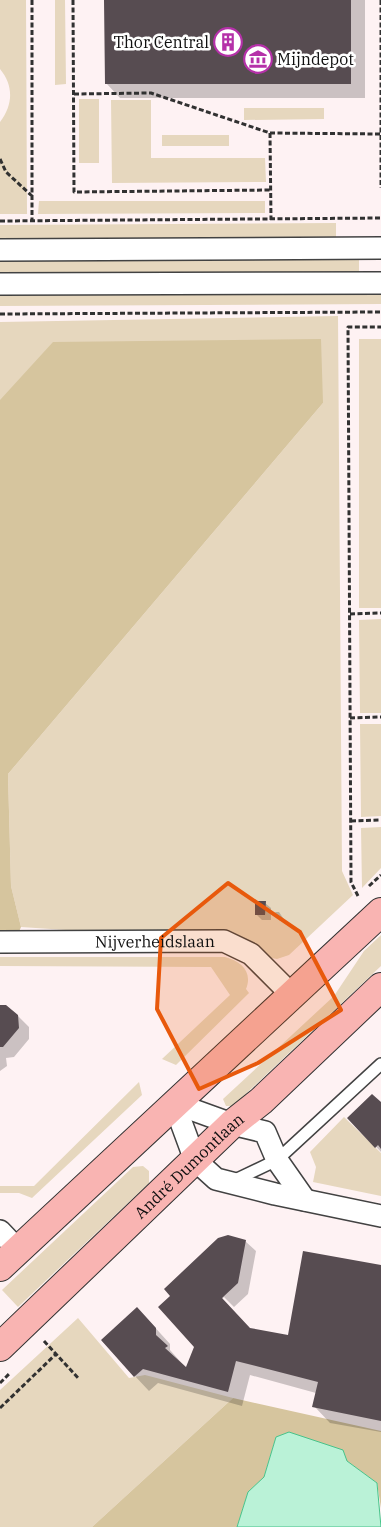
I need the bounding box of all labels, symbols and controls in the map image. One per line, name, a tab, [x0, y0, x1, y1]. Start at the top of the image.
building icon: Thor Central	[213, 27, 243, 57]
place label: Thor Central	[113, 32, 209, 52]
museum icon: Mijndepot	[243, 44, 273, 74]
place label: Mijndepot	[277, 49, 354, 69]
street label: Nijverheidslaan	[95, 931, 215, 952]
street label: André Dumontlaan	[130, 1108, 248, 1223]

